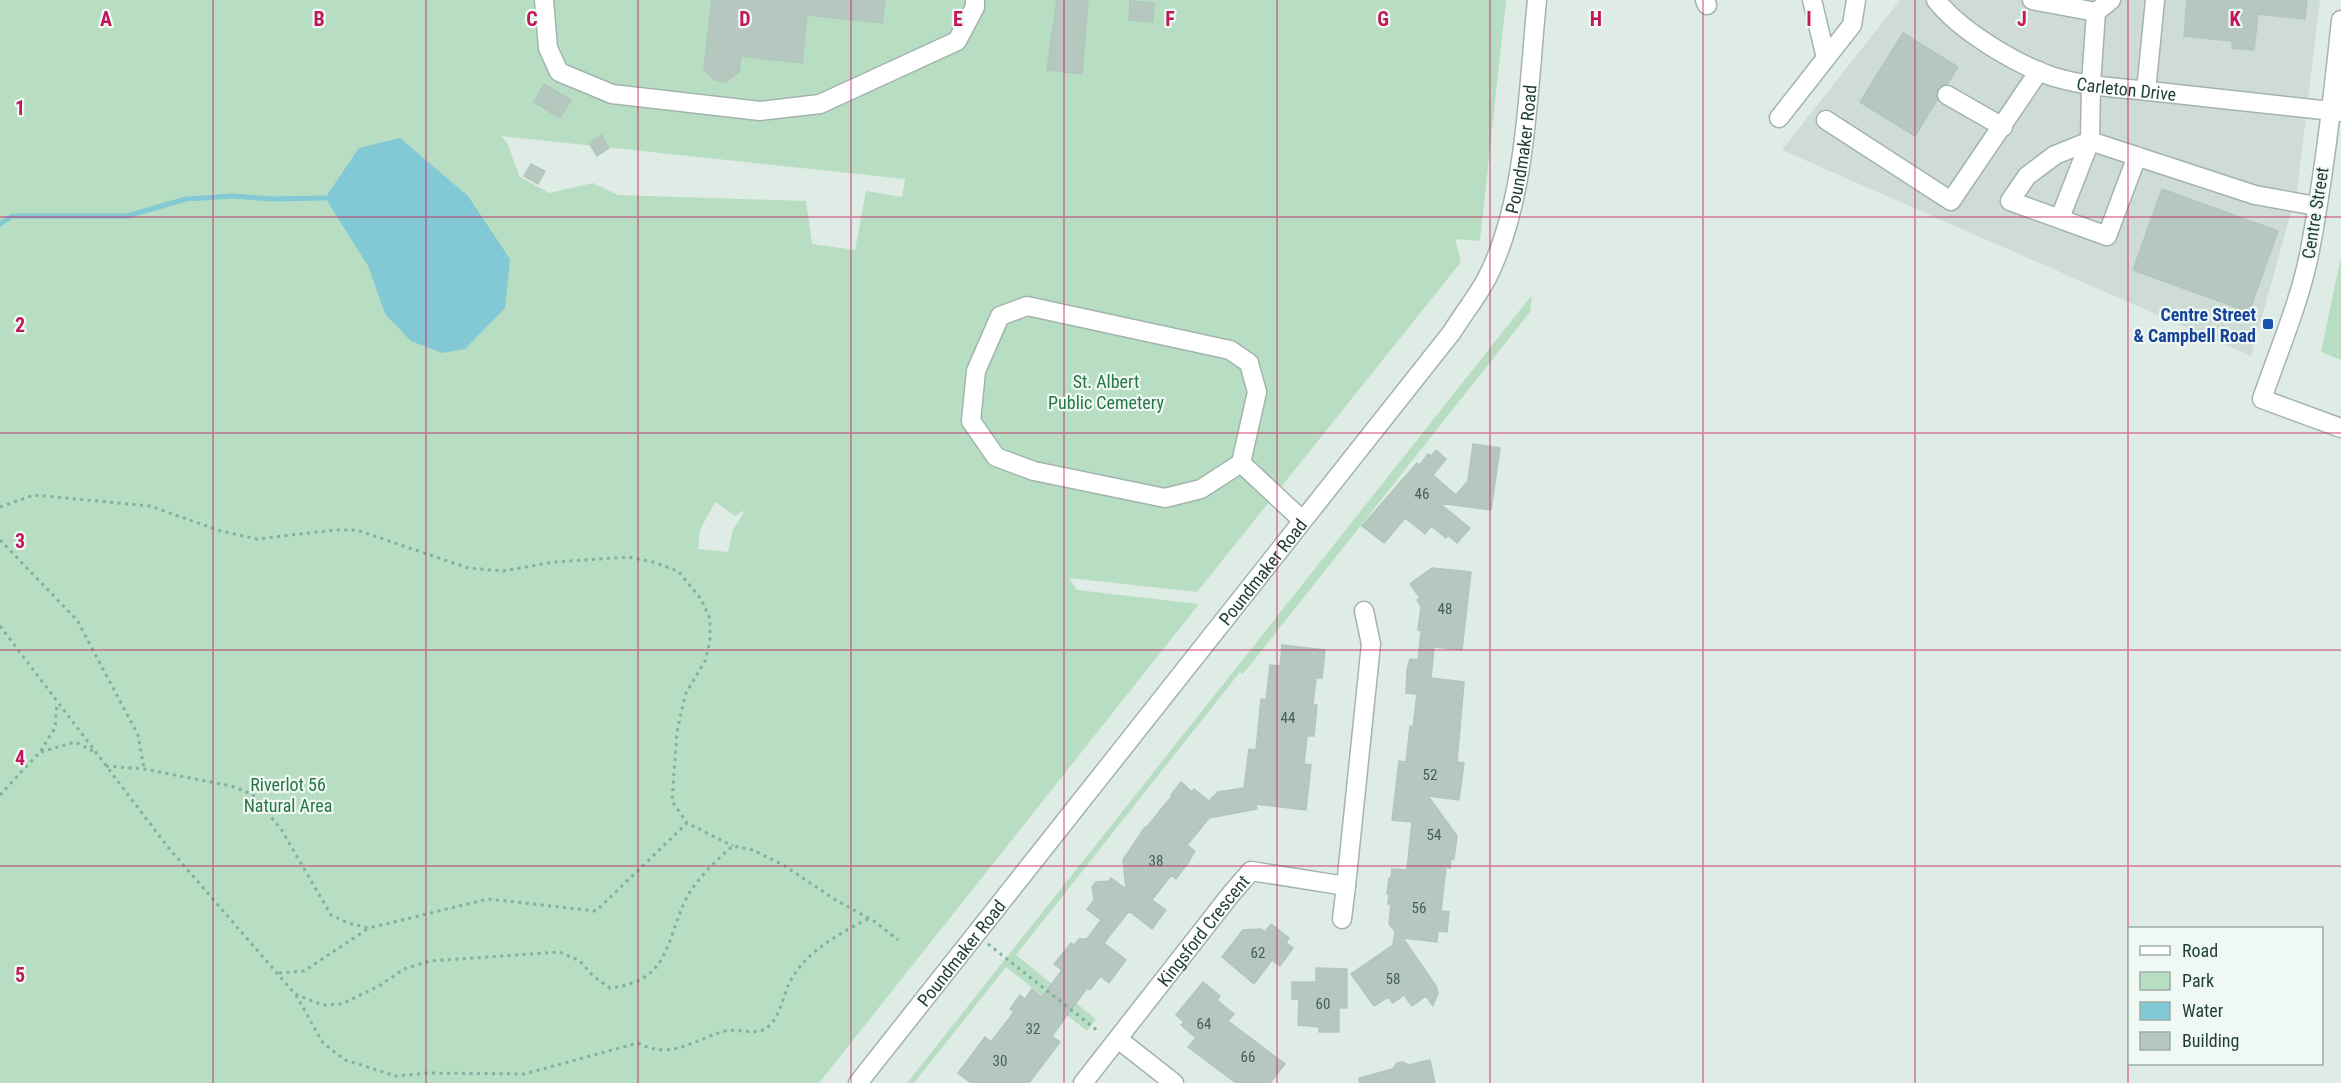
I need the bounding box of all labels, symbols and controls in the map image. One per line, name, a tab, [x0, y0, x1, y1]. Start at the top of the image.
text: A	[100, 7, 112, 31]
text: B	[313, 7, 325, 31]
text: C	[526, 7, 538, 31]
text: D	[739, 7, 751, 31]
text: E	[953, 7, 963, 31]
text: F	[1165, 7, 1175, 31]
text: G	[1377, 7, 1389, 31]
text: H	[1590, 7, 1602, 31]
text: I	[1806, 7, 1812, 31]
text: J	[2017, 7, 2027, 31]
text: K	[2229, 7, 2241, 31]
street label: Carleton Drive	[2075, 72, 2177, 104]
street label: Poundmaker Road	[1500, 84, 1540, 216]
text: 1	[15, 96, 25, 120]
street label: Centre Street	[2297, 166, 2333, 260]
place label: Centre Street & Campbell Road	[2133, 304, 2256, 346]
text: 2	[15, 313, 25, 337]
marker: Centre Street & Campbell Road	[2261, 317, 2275, 331]
park label: St. Albert Public Cemetery	[1048, 371, 1164, 413]
house number: 46	[1415, 485, 1429, 503]
street label: Poundmaker Road	[1214, 514, 1311, 629]
text: 3	[15, 529, 25, 553]
house number: 48	[1438, 600, 1452, 618]
house number: 44	[1281, 709, 1295, 727]
text: 4	[15, 746, 25, 770]
house number: 52	[1423, 766, 1437, 784]
park label: Riverlot 56 Natural Area	[244, 774, 332, 816]
house number: 54	[1427, 826, 1441, 844]
house number: 38	[1149, 852, 1163, 870]
street label: Kingsford Crescent	[1152, 871, 1253, 990]
street label: Poundmaker Road	[913, 895, 1009, 1010]
house number: 56	[1412, 899, 1426, 917]
legend	[2128, 927, 2323, 1065]
text: Road	[2182, 940, 2218, 961]
house number: 62	[1251, 944, 1265, 962]
text: 5	[15, 963, 25, 987]
house number: 58	[1386, 970, 1400, 988]
text: Park	[2182, 970, 2214, 991]
house number: 60	[1316, 995, 1330, 1013]
text: Water	[2182, 1000, 2224, 1021]
house number: 64	[1197, 1015, 1211, 1033]
house number: 32	[1026, 1020, 1040, 1038]
text: Building	[2182, 1030, 2239, 1051]
house number: 66	[1241, 1048, 1255, 1066]
house number: 30	[993, 1052, 1007, 1070]

